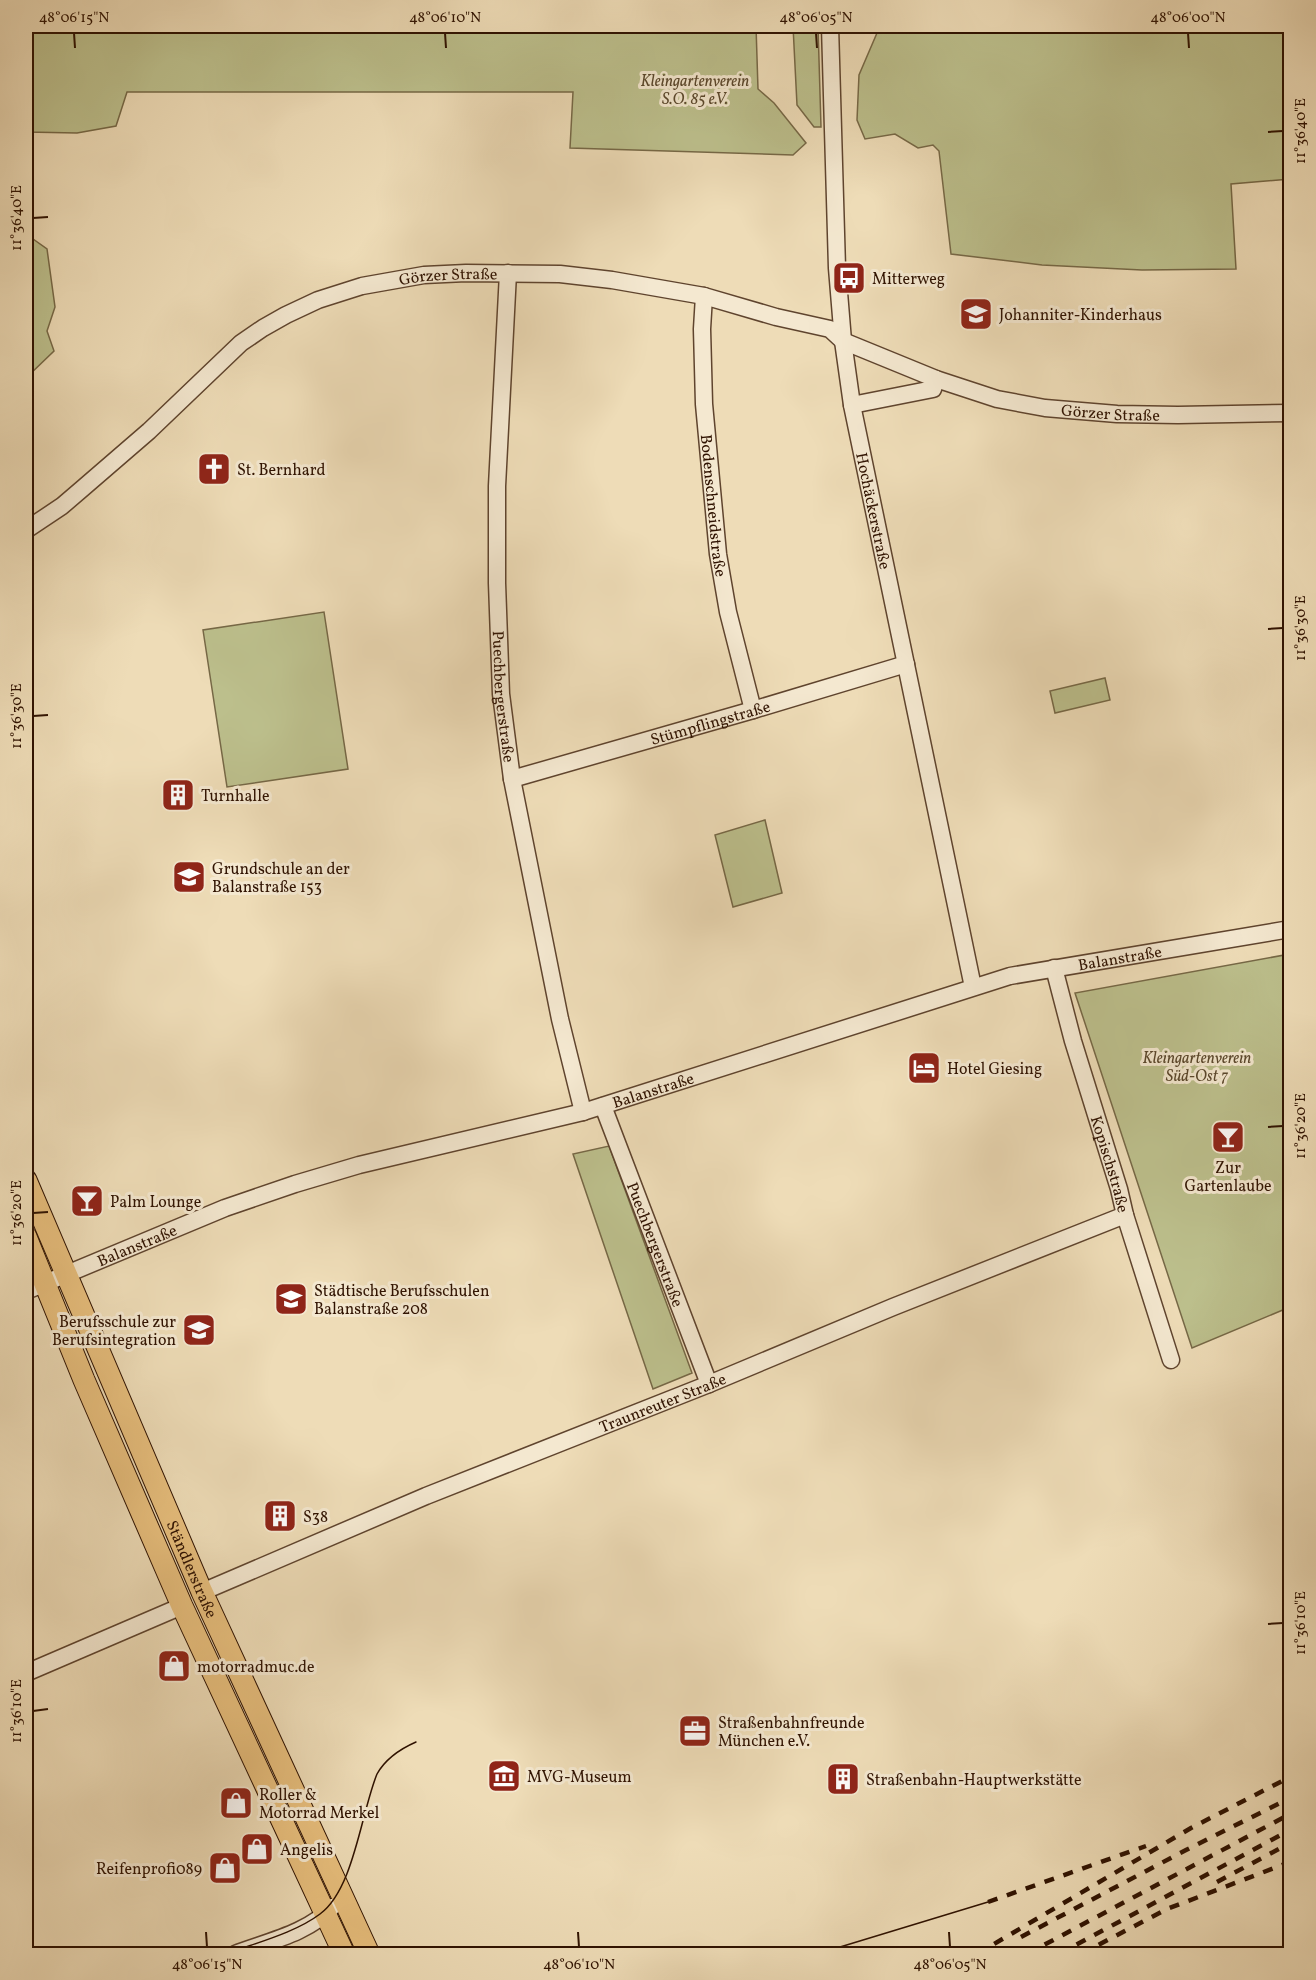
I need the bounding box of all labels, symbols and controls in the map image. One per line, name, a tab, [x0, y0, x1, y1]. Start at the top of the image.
text: 48°06'15"N	[39, 8, 109, 29]
text: 48°06'10"N	[409, 8, 481, 29]
text: 48°06'05"N	[779, 8, 853, 29]
text: 48°06'00"N	[1150, 8, 1226, 29]
park label: Kleingartenverein S.O. 85 e.V.	[641, 71, 749, 111]
text: 11°36'40"E	[1291, 98, 1312, 164]
text: 11°36'40"E	[7, 185, 28, 251]
bus stop icon: Mitterweg	[831, 260, 867, 296]
street label: Görzer Straße	[397, 264, 497, 292]
place label: Mitterweg	[872, 269, 945, 291]
school or university icon: Johanniter-Kinderhaus	[958, 296, 994, 332]
place label: Johanniter-Kinderhaus	[999, 305, 1162, 327]
street label: Görzer Straße	[1060, 400, 1160, 428]
street label: Bodenschneidstraße	[694, 433, 731, 579]
church icon: St. Bernhard	[196, 451, 232, 487]
street label: Hochäckerstraße	[849, 451, 895, 572]
place label: St. Bernhard	[237, 460, 325, 482]
text: 11°36'30"E	[1291, 595, 1312, 661]
street label: Puechbergerstraße	[486, 630, 519, 764]
text: 11°36'30"E	[7, 683, 28, 749]
street label: Stümpflingstraße	[648, 696, 773, 752]
building icon: Turnhalle	[160, 777, 196, 813]
place label: Turnhalle	[201, 786, 270, 808]
school or university icon: Grundschule an der Balanstraße 153	[171, 859, 207, 895]
place label: Grundschule an der Balanstraße 153	[212, 859, 350, 899]
street label: Balanstraße	[1077, 942, 1164, 977]
park label: Kleingartenverein Süd-Ost 7	[1143, 1048, 1251, 1088]
hotel icon: Hotel Giesing	[906, 1050, 942, 1086]
place label: Hotel Giesing	[947, 1059, 1042, 1081]
street label: Balanstraße	[610, 1068, 697, 1115]
text: 11°36'20"E	[1291, 1093, 1312, 1159]
street label: Kopischstraße	[1084, 1113, 1133, 1215]
bar icon: Zur Gartenlaube	[1210, 1119, 1246, 1155]
place label: Zur Gartenlaube	[1184, 1158, 1272, 1198]
street label: Puechbergerstraße	[620, 1179, 688, 1311]
text: 11°36'20"E	[7, 1180, 28, 1246]
bar icon: Palm Lounge	[69, 1183, 105, 1219]
place label: Palm Lounge	[110, 1192, 201, 1214]
street label: Balanstraße	[94, 1220, 181, 1273]
school or university icon: Städtische Berufsschulen Balanstraße 208	[273, 1281, 309, 1317]
place label: Städtische Berufsschulen Balanstraße 208	[314, 1281, 489, 1321]
place label: Berufsschule zur Berufsintegration	[52, 1312, 176, 1352]
school or university icon: Berufsschule zur Berufsintegration	[181, 1312, 217, 1348]
street label: Traunreuter Straße	[597, 1369, 730, 1439]
building icon: S38	[262, 1498, 298, 1534]
place label: S38	[303, 1507, 328, 1529]
street label: Ständlerstraße	[160, 1517, 222, 1622]
text: 11°36'10"E	[1291, 1591, 1312, 1655]
shop icon: motorradmuc.de	[156, 1648, 192, 1684]
place label: motorradmuc.de	[197, 1657, 315, 1679]
text: 11°36'10"E	[7, 1679, 28, 1743]
office icon: Straßenbahnfreunde München e.V.	[677, 1713, 713, 1749]
place label: Straßenbahnfreunde München e.V.	[718, 1713, 865, 1753]
museum icon: MVG-Museum	[486, 1758, 522, 1794]
building icon: Straßenbahn-Hauptwerkstätte	[825, 1761, 861, 1797]
place label: MVG-Museum	[527, 1767, 632, 1789]
place label: Straßenbahn-Hauptwerkstätte	[866, 1770, 1082, 1792]
shop icon: Roller & Motorrad Merkel	[218, 1785, 254, 1821]
place label: Roller & Motorrad Merkel	[259, 1785, 380, 1825]
shop icon: Angelis	[239, 1831, 275, 1867]
place label: Angelis	[280, 1840, 333, 1862]
shop icon: Reifenprofi089	[207, 1850, 243, 1886]
place label: Reifenprofi089	[96, 1859, 202, 1881]
text: 48°06'15"N	[172, 1955, 242, 1976]
text: 48°06'10"N	[543, 1955, 615, 1976]
text: 48°06'05"N	[913, 1955, 987, 1976]

